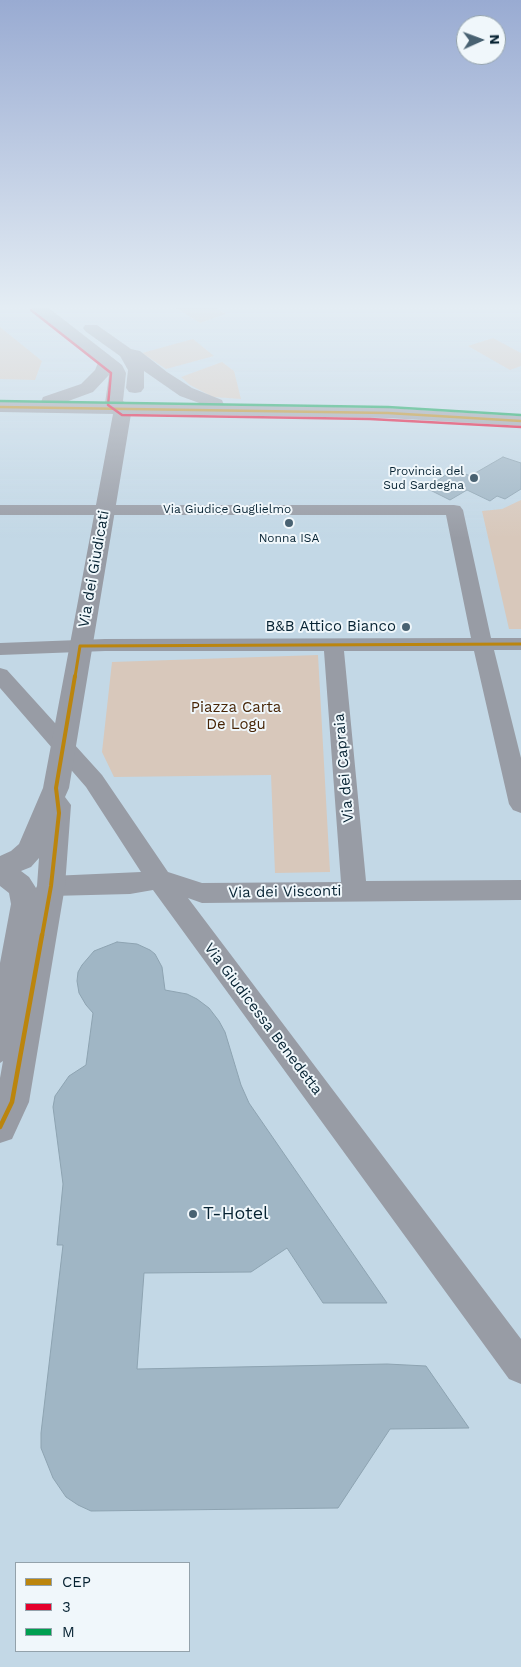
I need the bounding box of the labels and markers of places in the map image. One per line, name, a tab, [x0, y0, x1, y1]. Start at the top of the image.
place label: Provincia del Sud Sardegna	[383, 464, 464, 492]
marker: Provincia del Sud Sardegna	[468, 472, 480, 484]
marker: Nonna ISA	[283, 517, 295, 529]
place label: Nonna ISA	[259, 531, 319, 545]
place label: B&B Attico Bianco	[266, 618, 396, 636]
marker: B&B Attico Bianco	[400, 621, 412, 633]
place label: T-Hotel	[203, 1203, 269, 1225]
marker: T-Hotel	[187, 1208, 199, 1220]

